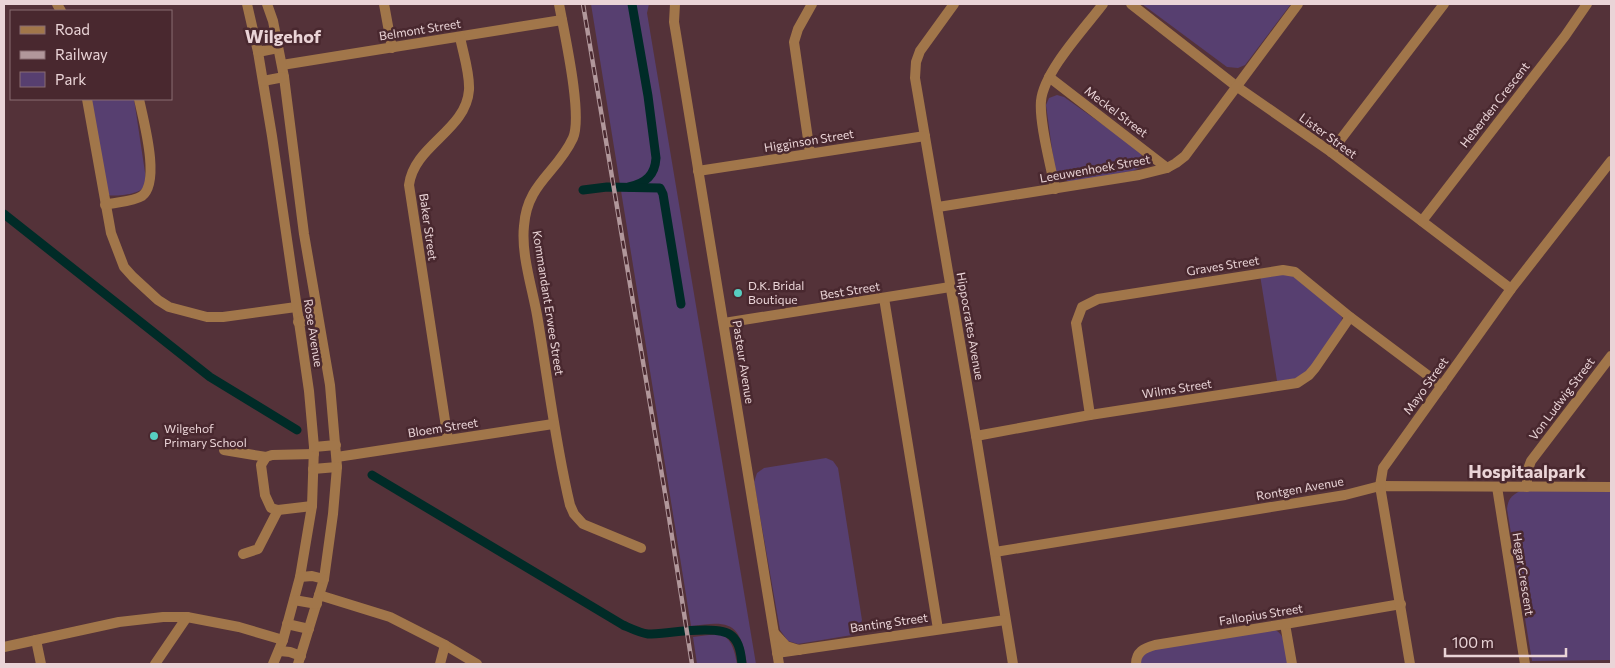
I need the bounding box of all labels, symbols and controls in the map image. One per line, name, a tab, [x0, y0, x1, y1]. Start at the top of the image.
legend	[10, 10, 172, 100]
street label: Belmont Street	[378, 16, 462, 42]
text: Road	[55, 20, 90, 38]
district label: Wilgehof	[245, 25, 322, 47]
text: Railway	[55, 45, 108, 63]
street label: Heberden Crescent	[1457, 59, 1532, 150]
text: Park	[55, 70, 86, 88]
street label: Meckel Street	[1082, 83, 1151, 140]
street label: Lister Street	[1297, 110, 1360, 161]
street label: Higginson Street	[763, 126, 855, 154]
street label: Leeuwenhoek Street	[1038, 151, 1151, 185]
street label: Baker Street	[417, 192, 441, 261]
street label: Kommandant Erwee Street	[531, 229, 567, 376]
street label: Graves Street	[1185, 252, 1260, 278]
street label: Hippocrates Avenue	[955, 271, 987, 381]
place label: D.K. Bridal Boutique	[748, 278, 804, 306]
street label: Best Street	[819, 278, 881, 302]
marker: D.K. Bridal Boutique	[732, 287, 744, 299]
street label: Rose Avenue	[302, 298, 326, 368]
street label: Pasteur Avenue	[730, 319, 757, 405]
street label: Mayo Street	[1400, 354, 1451, 417]
street label: Von Ludwig Street	[1526, 354, 1597, 442]
street label: Wilms Street	[1141, 376, 1213, 400]
street label: Bloem Street	[407, 415, 479, 439]
place label: Wilgehof Primary School	[164, 421, 247, 449]
marker: Wilgehof Primary School	[148, 430, 160, 442]
district label: Hospitaalpark	[1468, 460, 1586, 482]
street label: Rontgen Avenue	[1255, 473, 1345, 503]
street label: Hegar Crescent	[1511, 531, 1537, 616]
street label: Fallopius Street	[1218, 600, 1304, 628]
street label: Banting Street	[849, 610, 929, 634]
scale bar	[1445, 626, 1566, 658]
text: 100 m	[1452, 633, 1494, 651]

